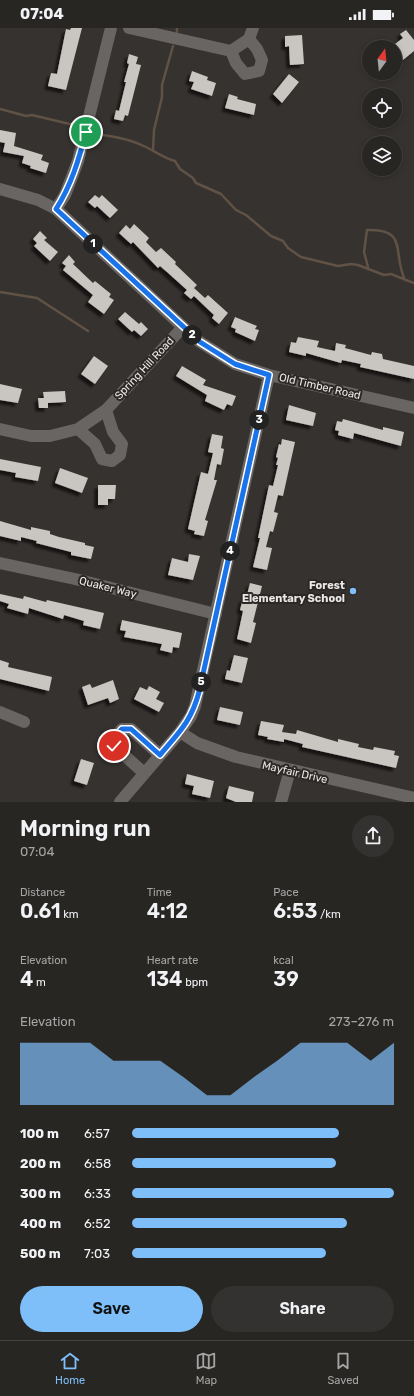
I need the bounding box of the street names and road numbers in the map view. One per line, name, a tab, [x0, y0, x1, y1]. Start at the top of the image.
street label: Spring Hill Road	[112, 334, 177, 402]
street label: Old Timber Road	[278, 371, 362, 402]
street label: Quaker Way	[78, 574, 138, 601]
street label: Mayfair Drive	[261, 759, 329, 786]

